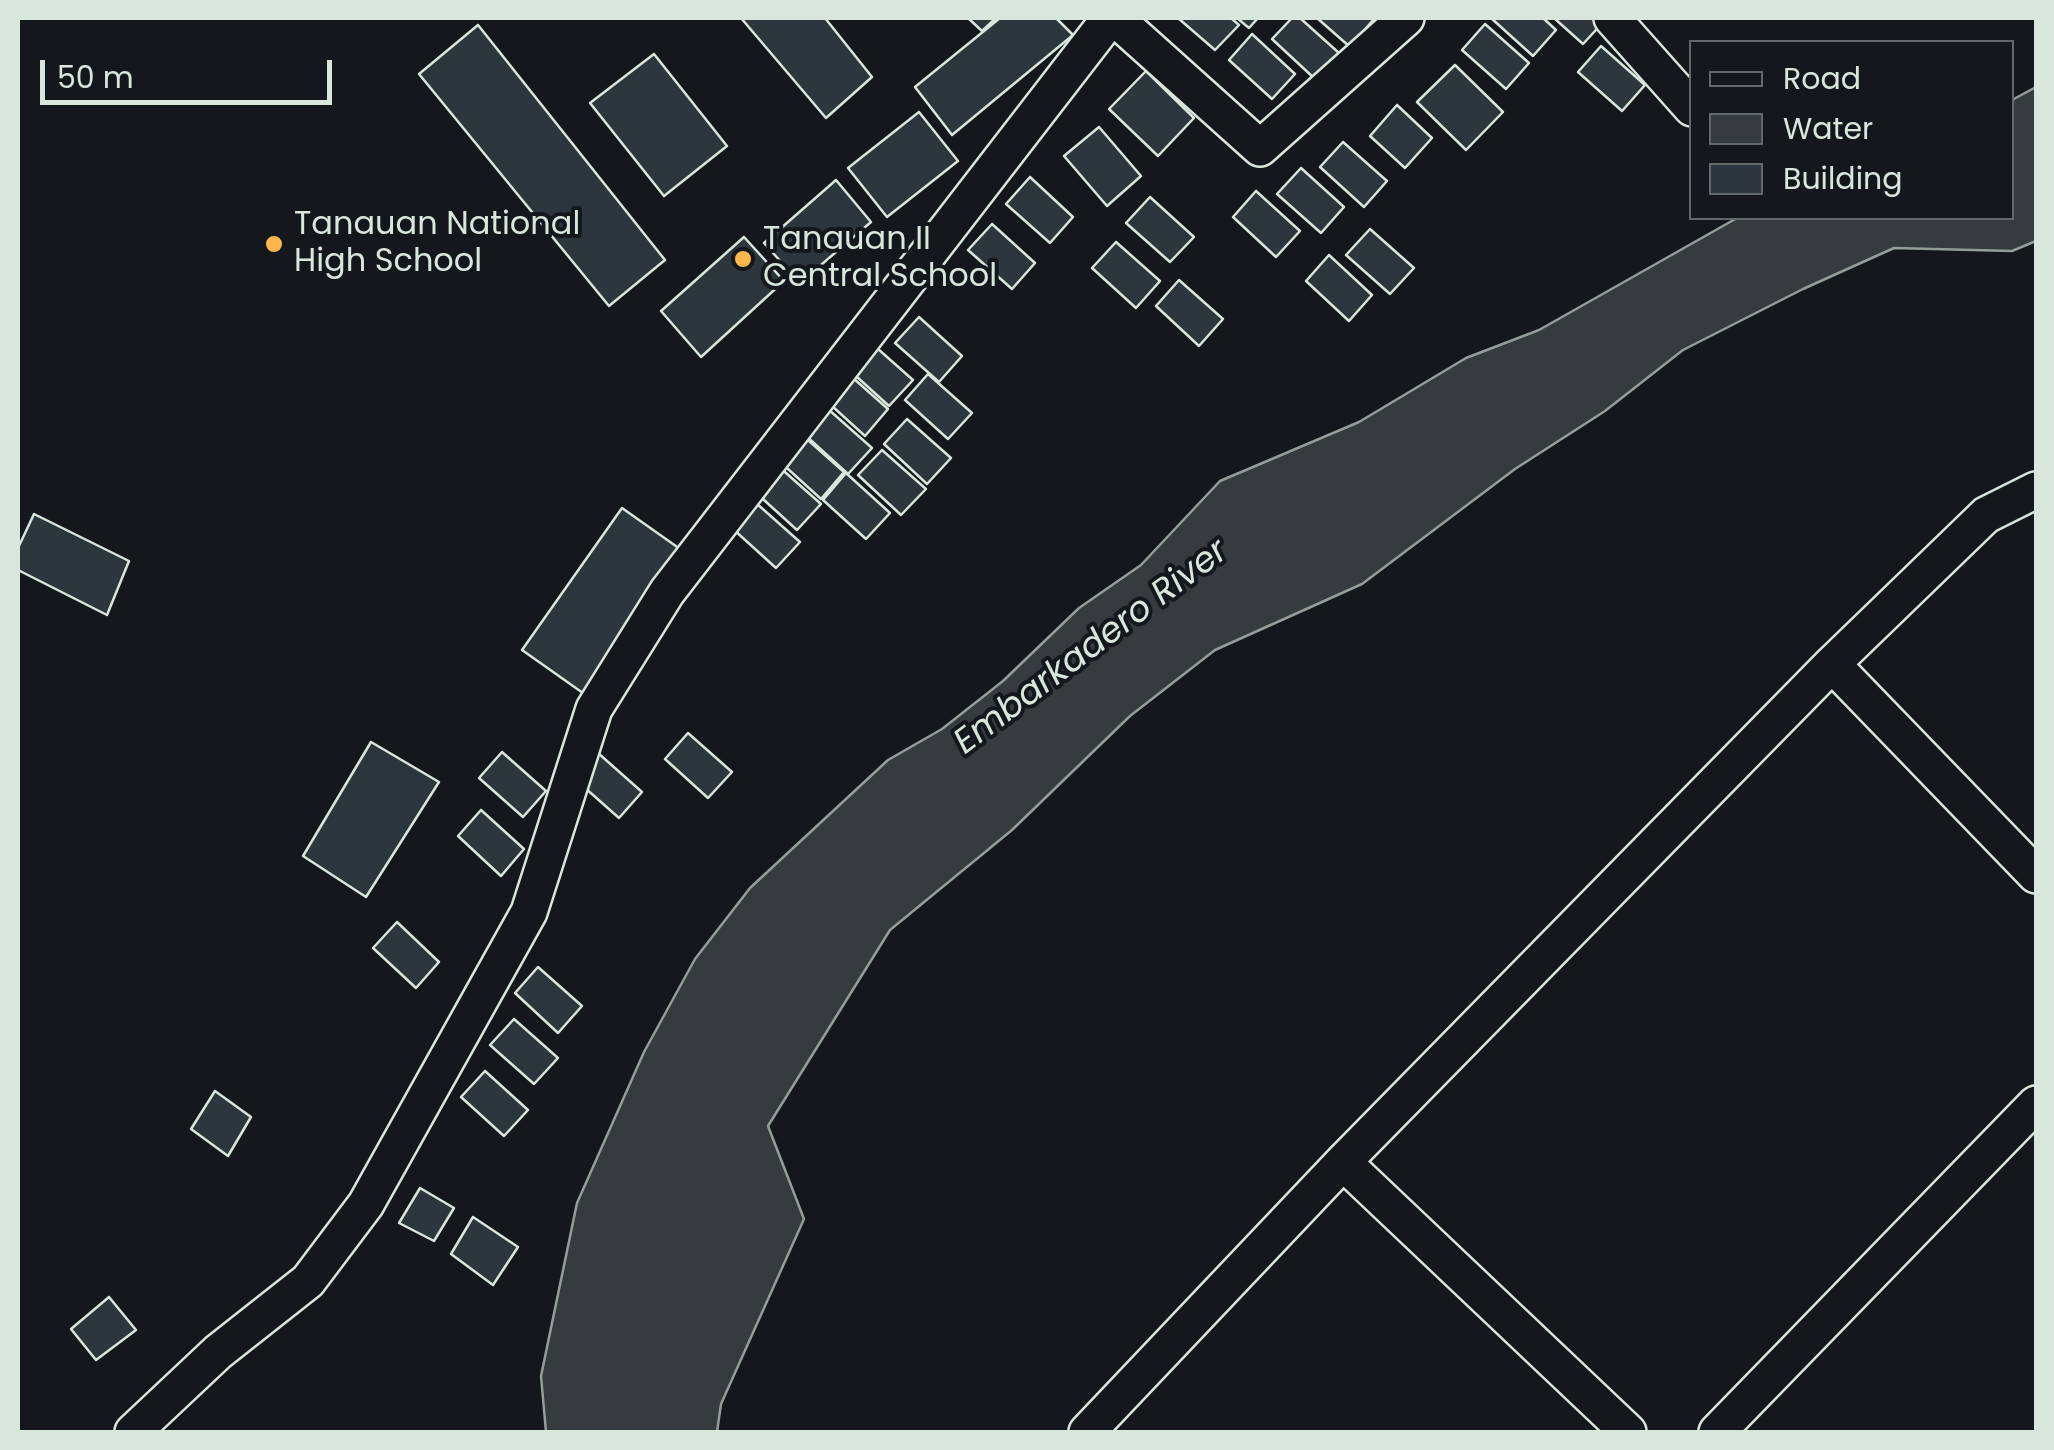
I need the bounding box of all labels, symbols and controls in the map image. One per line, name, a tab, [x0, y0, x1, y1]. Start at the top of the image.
scale bar	[45, 40, 338, 102]
legend	[1689, 40, 2014, 220]
text: 50 m	[57, 56, 134, 99]
text: Road	[1783, 57, 1861, 100]
text: Water	[1783, 107, 1873, 150]
text: Building	[1783, 157, 1903, 200]
place label: Tanauan National High School	[294, 207, 580, 282]
place label: Tanauan II Central School	[763, 222, 997, 297]
marker: Tanauan National High School	[263, 233, 285, 255]
marker: Tanauan II Central School	[732, 248, 754, 270]
water label: Embarkadero River	[947, 531, 1237, 765]

